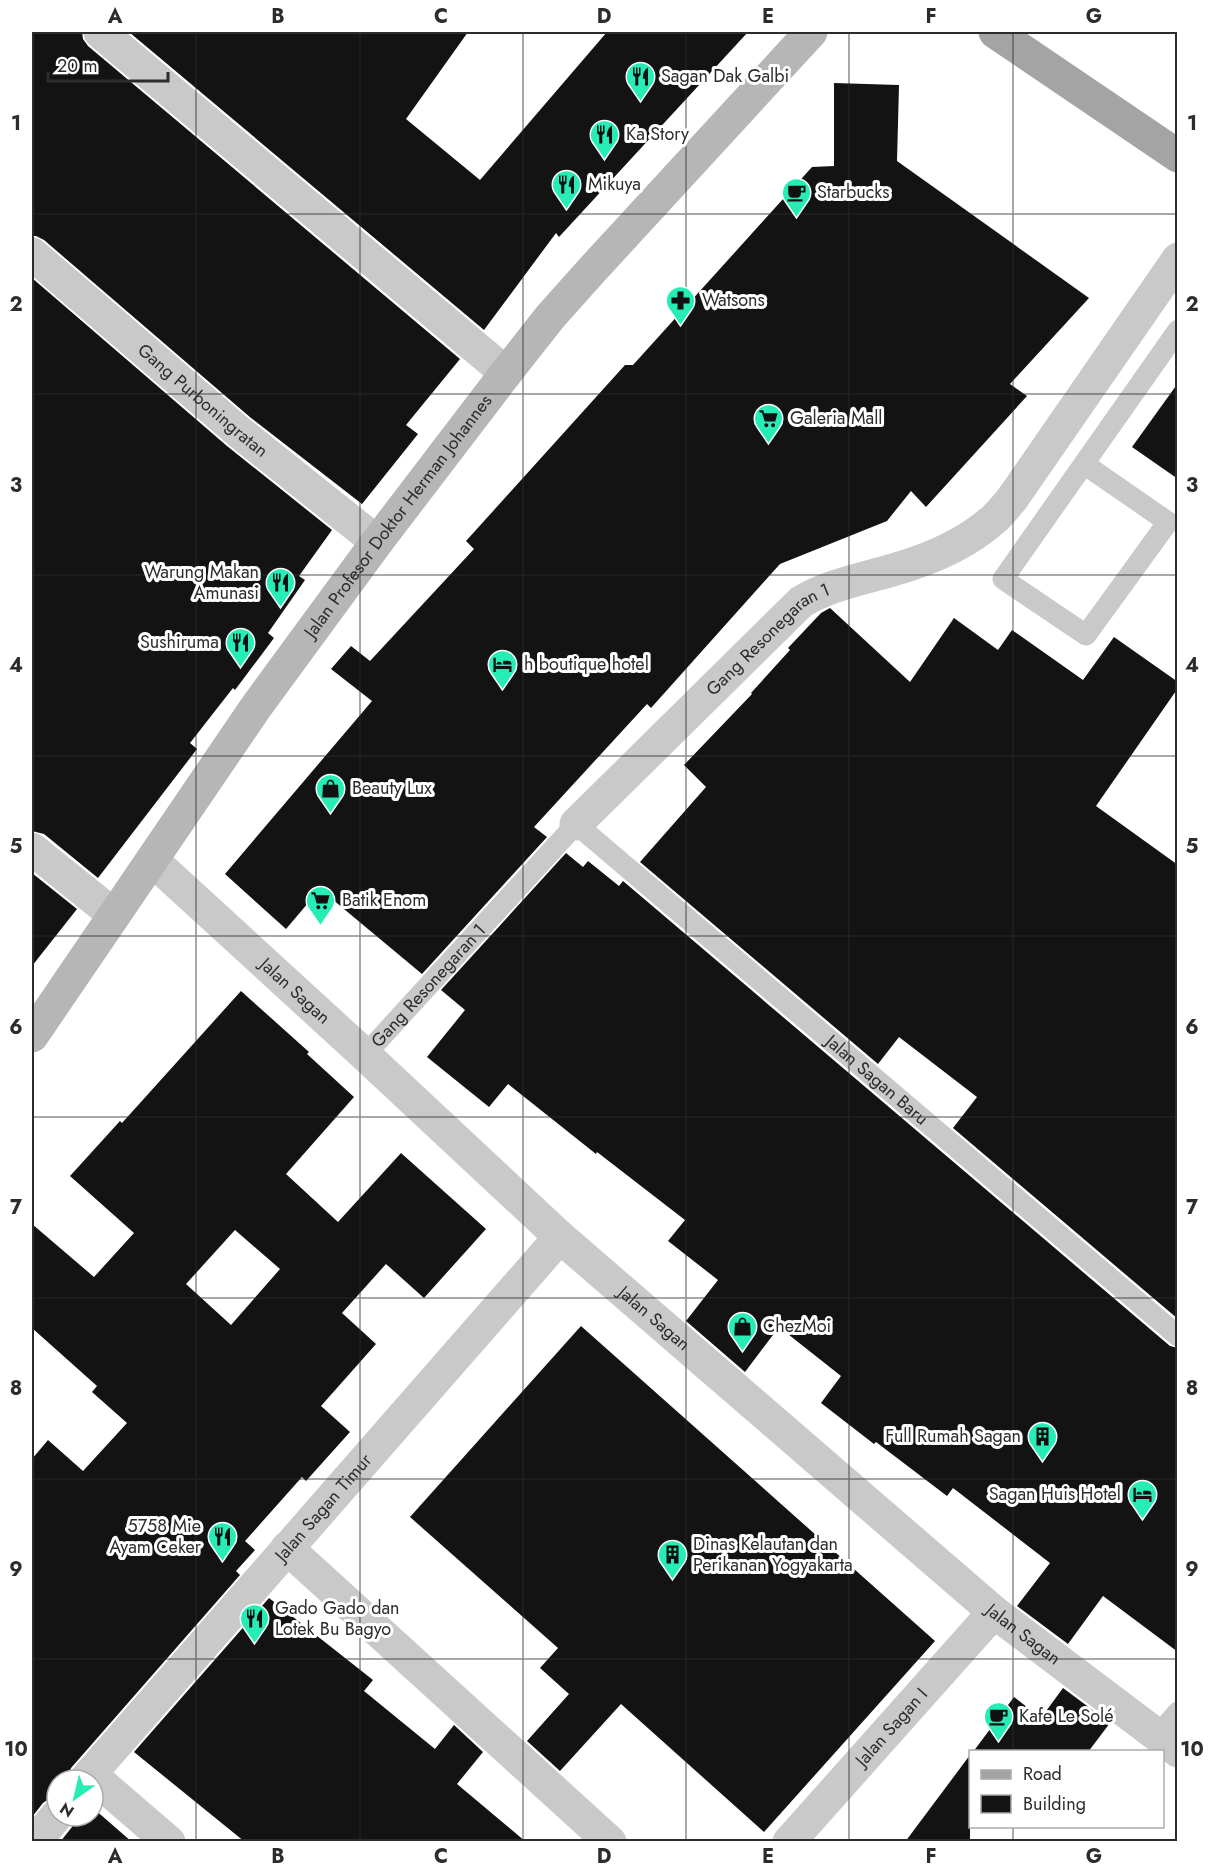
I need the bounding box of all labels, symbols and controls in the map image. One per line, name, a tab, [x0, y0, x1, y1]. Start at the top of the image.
text: A	[107, 2, 123, 31]
text: B	[271, 2, 285, 31]
text: C	[434, 2, 448, 31]
text: D	[597, 2, 611, 31]
text: E	[762, 2, 774, 31]
text: F	[925, 2, 937, 31]
text: G	[1086, 2, 1102, 31]
scale bar	[48, 45, 168, 83]
text: 20 m	[57, 53, 97, 79]
restaurant icon: Sagan Dak Galbi	[624, 60, 656, 102]
place label: Sagan Dak Galbi	[661, 63, 789, 89]
text: 1	[11, 109, 21, 138]
text: 1	[1187, 109, 1197, 138]
restaurant icon: Ka Story	[589, 118, 621, 160]
place label: Ka Story	[626, 121, 689, 147]
restaurant icon: Mikuya	[551, 168, 583, 210]
place label: Mikuya	[588, 171, 641, 197]
cafe icon: Starbucks	[780, 176, 812, 218]
place label: Starbucks	[817, 179, 890, 205]
pharmacy icon: Watsons	[665, 284, 697, 326]
place label: Watsons	[702, 287, 765, 313]
text: 2	[9, 290, 23, 319]
text: 2	[1185, 290, 1199, 319]
street label: Gang Purboningratan	[132, 337, 274, 463]
street label: Jalan Profesor Doktor Herman Johannes	[297, 389, 498, 645]
supermarket icon: Galeria Mall	[753, 402, 785, 444]
place label: Galeria Mall	[790, 405, 882, 431]
text: 3	[10, 471, 22, 500]
text: 3	[1186, 471, 1198, 500]
place label: Warung Makan Amunasi	[144, 559, 259, 606]
restaurant icon: Warung Makan Amunasi	[264, 566, 296, 608]
street label: Gang Resonegaran 1	[700, 577, 834, 702]
restaurant icon: Sushiruma	[224, 626, 256, 668]
place label: Sushiruma	[140, 629, 219, 655]
hotel icon: h boutique hotel	[487, 648, 519, 690]
text: 4	[9, 651, 23, 680]
place label: h boutique hotel	[524, 651, 649, 677]
text: 4	[1185, 651, 1199, 680]
shop icon: Beauty Lux	[315, 772, 347, 814]
place label: Beauty Lux	[352, 775, 432, 801]
text: 5	[10, 832, 23, 861]
text: 5	[1186, 832, 1199, 861]
supermarket icon: Batik Enom	[305, 884, 337, 926]
place label: Batik Enom	[342, 887, 426, 913]
street label: Gang Resonegaran 1	[365, 918, 492, 1053]
street label: Jalan Sagan	[253, 950, 336, 1030]
text: 6	[9, 1013, 23, 1042]
text: 6	[1185, 1013, 1199, 1042]
street label: Jalan Sagan Baru	[819, 1028, 934, 1131]
text: 7	[10, 1193, 23, 1222]
text: 7	[1186, 1193, 1199, 1222]
street label: Jalan Sagan	[611, 1279, 696, 1357]
shop icon: ChezMoi	[726, 1310, 758, 1352]
place label: ChezMoi	[763, 1313, 831, 1339]
text: 8	[10, 1374, 22, 1403]
text: 8	[1186, 1374, 1198, 1403]
building icon: Full Rumah Sagan	[1026, 1420, 1058, 1462]
place label: Full Rumah Sagan	[885, 1423, 1021, 1449]
street label: Jalan Sagan Timur	[268, 1447, 378, 1569]
hotel icon: Sagan Huis Hotel	[1126, 1478, 1158, 1520]
place label: Sagan Huis Hotel	[989, 1481, 1121, 1507]
place label: 5758 Mie Ayam Ceker	[109, 1513, 202, 1560]
restaurant icon: 5758 Mie Ayam Ceker	[206, 1520, 238, 1562]
place label: Dinas Kelautan dan Perikanan Yogyakarta	[693, 1531, 853, 1578]
building icon: Dinas Kelautan dan Perikanan Yogyakarta	[656, 1538, 688, 1580]
text: 9	[9, 1555, 23, 1584]
text: 9	[1185, 1555, 1199, 1584]
place label: Gado Gado dan Lotek Bu Bagyo	[275, 1595, 400, 1642]
street label: Jalan Sagan	[979, 1596, 1066, 1671]
restaurant icon: Gado Gado dan Lotek Bu Bagyo	[238, 1602, 270, 1644]
street label: Jalan Sagan I	[848, 1682, 934, 1774]
cafe icon: Kafe Le Solé	[982, 1700, 1014, 1742]
place label: Kafe Le Solé	[1019, 1703, 1114, 1729]
text: 10	[4, 1735, 28, 1764]
text: 10	[1180, 1735, 1204, 1764]
legend	[969, 1750, 1164, 1828]
text: Road	[1023, 1761, 1062, 1787]
north arrow	[45, 1768, 105, 1828]
text: Building	[1023, 1791, 1086, 1817]
text: N	[55, 1797, 79, 1823]
text: A	[107, 1842, 123, 1871]
text: B	[271, 1842, 285, 1871]
text: C	[434, 1842, 448, 1871]
text: D	[597, 1842, 611, 1871]
text: E	[762, 1842, 774, 1871]
text: F	[925, 1842, 937, 1871]
text: G	[1086, 1842, 1102, 1871]

